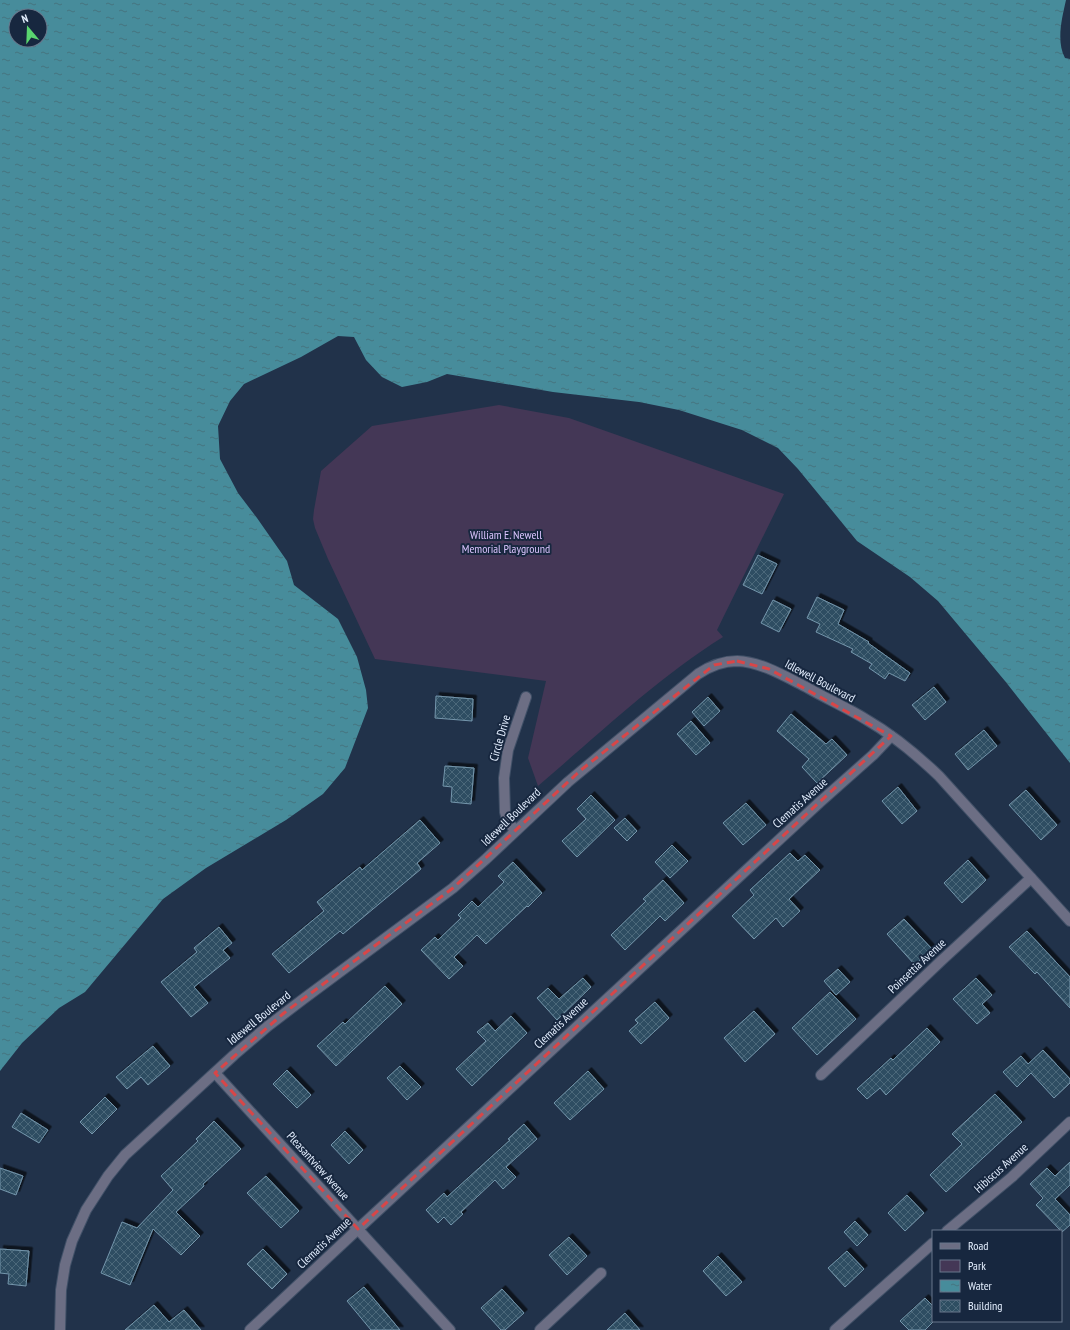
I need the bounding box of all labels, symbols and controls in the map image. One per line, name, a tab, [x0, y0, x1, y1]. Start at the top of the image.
north arrow	[8, 8, 48, 48]
text: N	[20, 11, 30, 26]
park label: William E. Newell Memorial Playground	[462, 527, 550, 556]
street label: Idlewell Boulevard	[783, 656, 858, 705]
street label: Circle Drive	[486, 713, 513, 763]
street label: Clematis Avenue	[769, 774, 830, 831]
street label: Idlewell Boulevard	[478, 784, 544, 849]
street label: Poinsettia Avenue	[885, 935, 949, 996]
street label: Idlewell Boulevard	[224, 987, 293, 1048]
street label: Clematis Avenue	[531, 994, 591, 1051]
street label: Pleasantview Avenue	[284, 1128, 353, 1203]
street label: Hibiscus Avenue	[971, 1140, 1031, 1196]
street label: Clematis Avenue	[294, 1214, 354, 1271]
legend	[932, 1230, 1062, 1322]
text: Road	[968, 1238, 988, 1253]
text: Park	[968, 1258, 986, 1273]
text: Water	[968, 1278, 993, 1293]
text: Building	[968, 1298, 1003, 1313]

